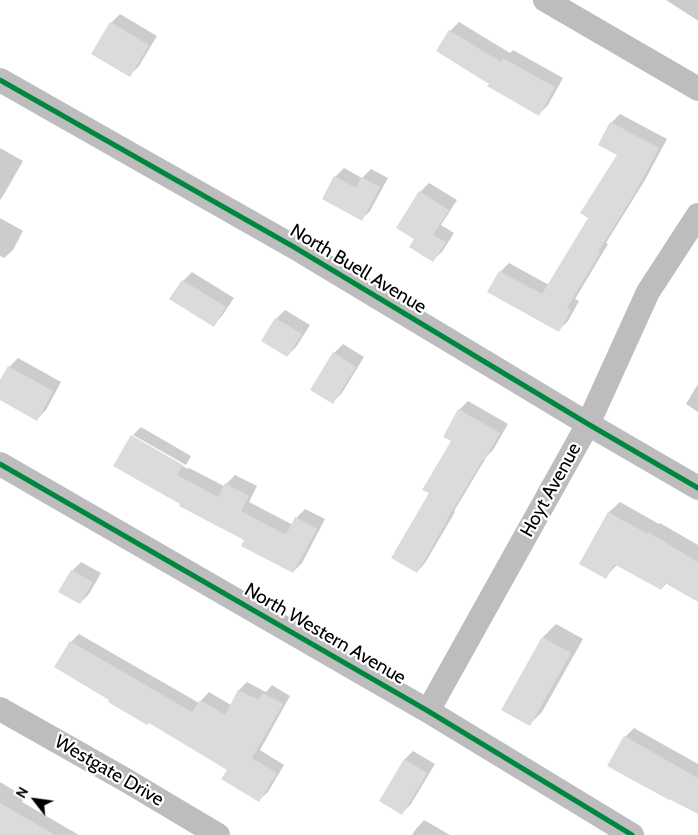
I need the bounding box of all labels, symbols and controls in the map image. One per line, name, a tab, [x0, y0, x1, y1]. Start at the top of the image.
street label: North Buell Avenue	[286, 219, 430, 319]
street label: Hoyt Avenue	[516, 439, 586, 541]
street label: North Western Avenue	[240, 578, 410, 690]
street label: Westgate Drive	[50, 730, 168, 812]
north arrow	[10, 775, 60, 825]
text: N	[12, 784, 32, 801]

